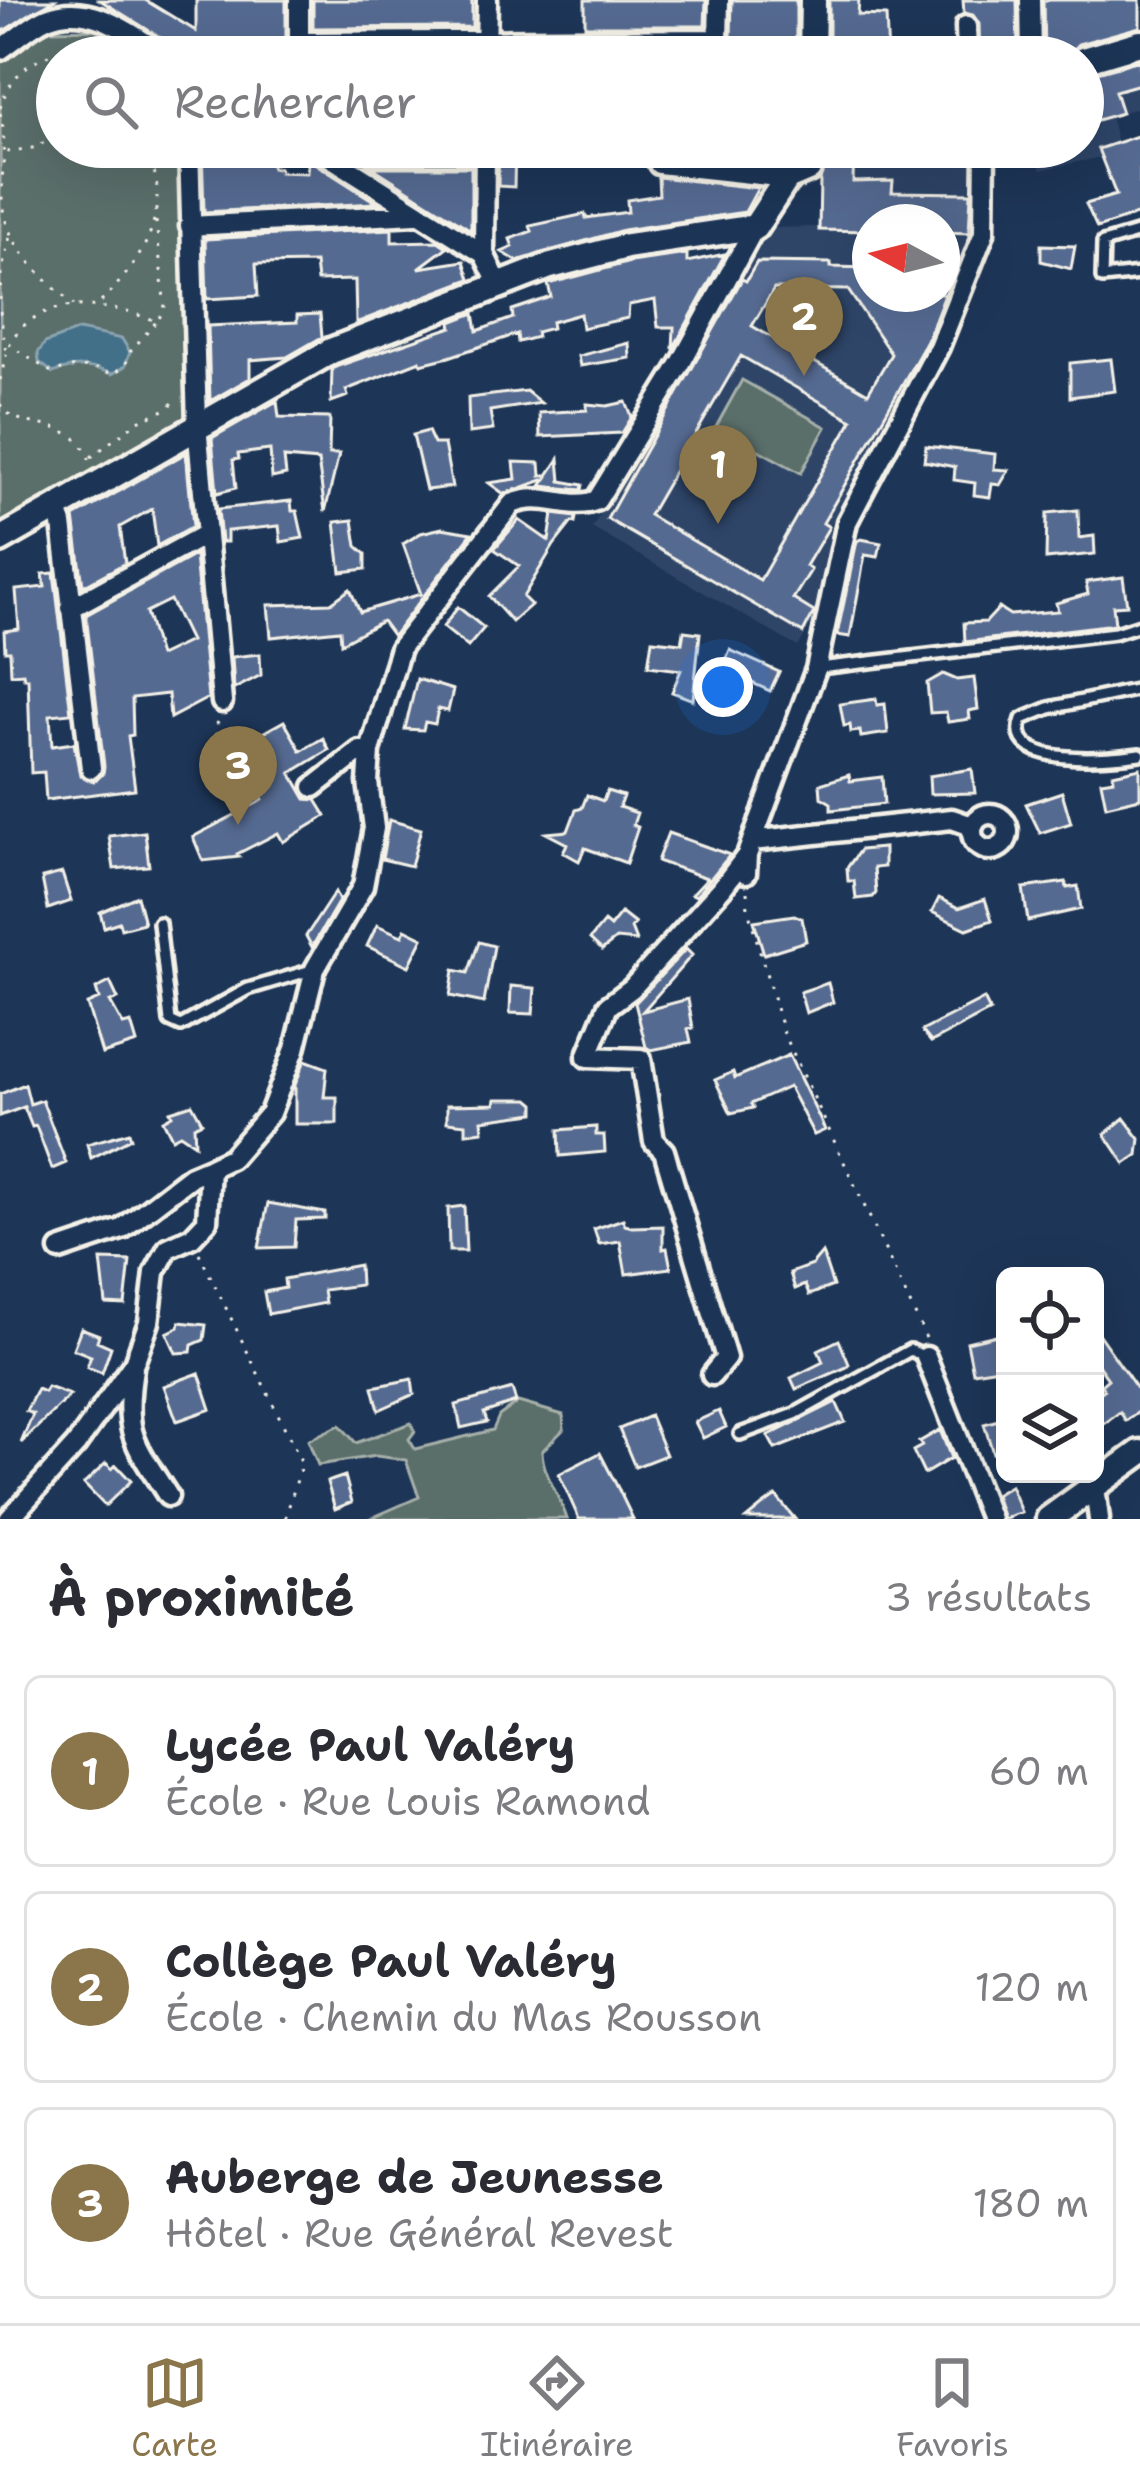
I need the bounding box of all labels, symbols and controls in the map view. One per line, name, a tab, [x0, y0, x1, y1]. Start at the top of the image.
search box	[36, 36, 1104, 168]
icon: search	[78, 69, 144, 135]
text: Rechercher	[174, 72, 417, 132]
north arrow	[852, 204, 960, 312]
pin: 2	[765, 277, 843, 376]
pin: 1	[679, 425, 757, 524]
your location	[693, 657, 753, 717]
pin: 3	[199, 726, 277, 825]
map controls	[996, 1267, 1104, 1483]
button: locate	[996, 1267, 1104, 1375]
button: layers	[996, 1375, 1104, 1483]
text: À proximité	[48, 1563, 355, 1631]
text: 3 résultats	[885, 1571, 1092, 1623]
text: Lycée Paul Valéry	[165, 1715, 575, 1775]
text: 1	[81, 1745, 99, 1797]
text: 60 m	[989, 1745, 1089, 1797]
text: École · Rue Louis Ramond	[165, 1775, 650, 1827]
text: Collège Paul Valéry	[165, 1931, 617, 1991]
text: 2	[76, 1961, 104, 2013]
text: 120 m	[974, 1961, 1089, 2013]
text: École · Chemin du Mas Rousson	[165, 1991, 762, 2043]
text: Auberge de Jeunesse	[165, 2147, 664, 2207]
text: 3	[76, 2177, 104, 2229]
text: 180 m	[973, 2177, 1089, 2229]
text: Hôtel · Rue Général Revest	[165, 2207, 674, 2259]
tab: Carte	[131, 2350, 218, 2467]
tab: Itinéraire	[480, 2350, 634, 2467]
tab: Favoris	[896, 2350, 1009, 2467]

